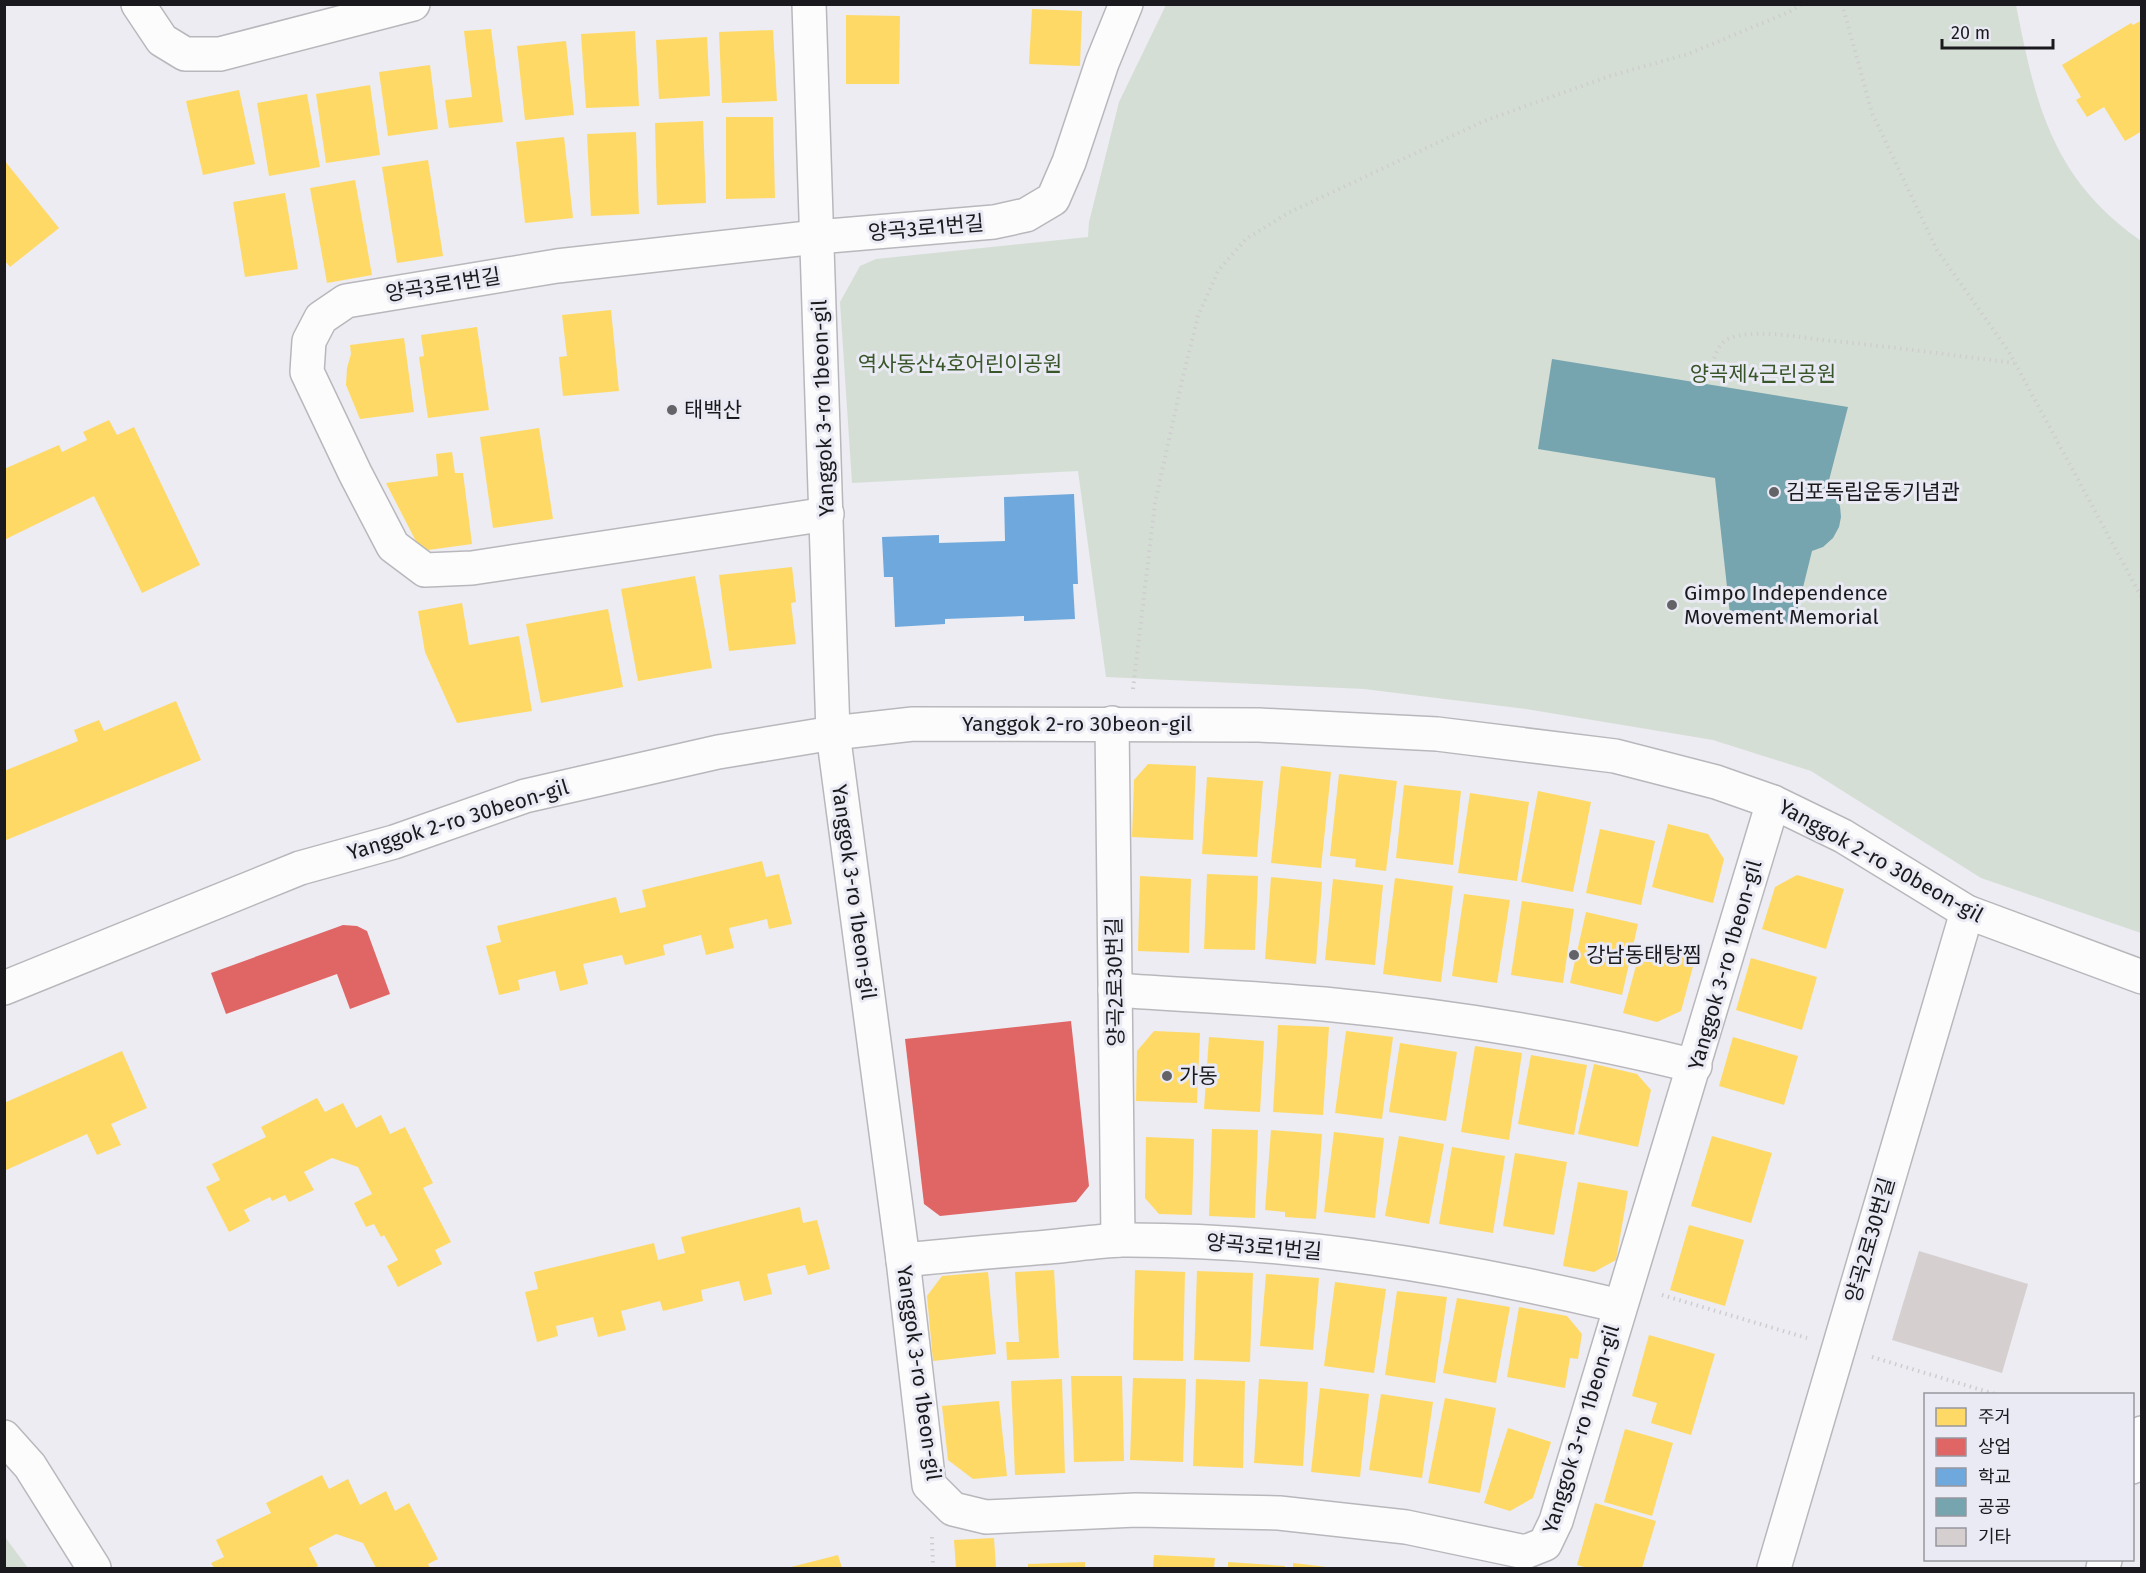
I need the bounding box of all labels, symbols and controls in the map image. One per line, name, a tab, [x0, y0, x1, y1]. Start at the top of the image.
scale bar	[1942, 12, 2053, 50]
text: 20 m	[1951, 22, 1990, 44]
street label: 양곡3로1번길	[867, 210, 985, 246]
street label: 양곡3로1번길	[384, 263, 502, 307]
street label: Yanggok 3-ro 1beon-gil	[806, 299, 840, 517]
park label: 역사동산4호어린이공원	[858, 351, 1062, 377]
park label: 양곡제4근린공원	[1690, 361, 1836, 387]
place label: 태백산	[684, 397, 742, 423]
marker: 태백산	[665, 403, 679, 417]
place label: 김포독립운동기념관	[1786, 479, 1960, 505]
marker: 김포독립운동기념관	[1767, 485, 1781, 499]
place label: Gimpo Independence Movement Memorial	[1684, 580, 1888, 630]
marker: Gimpo Independence Movement Memorial	[1665, 598, 1679, 612]
street label: Yanggok 2-ro 30beon-gil	[962, 711, 1192, 737]
street label: Yanggok 2-ro 30beon-gil	[344, 774, 572, 866]
street label: Yanggok 3-ro 1beon-gil	[826, 783, 882, 1001]
street label: Yanggok 2-ro 30beon-gil	[1774, 794, 1988, 928]
street label: Yanggok 3-ro 1beon-gil	[1683, 857, 1767, 1073]
street label: 양곡2로30번길	[1101, 917, 1129, 1047]
place label: 강남동태탕찜	[1586, 942, 1702, 968]
marker: 강남동태탕찜	[1567, 948, 1581, 962]
place label: 가동	[1179, 1063, 1218, 1089]
marker: 가동	[1160, 1069, 1174, 1083]
street label: 양곡2로30번길	[1840, 1174, 1900, 1306]
street label: 양곡3로1번길	[1205, 1229, 1323, 1265]
street label: Yanggok 3-ro 1beon-gil	[891, 1264, 947, 1482]
street label: Yanggok 3-ro 1beon-gil	[1537, 1321, 1625, 1537]
legend	[1924, 1393, 2134, 1561]
text: 주거	[1978, 1406, 2011, 1428]
text: 상업	[1978, 1436, 2011, 1458]
text: 학교	[1978, 1466, 2011, 1488]
text: 공공	[1978, 1496, 2011, 1518]
text: 기타	[1978, 1526, 2012, 1548]

